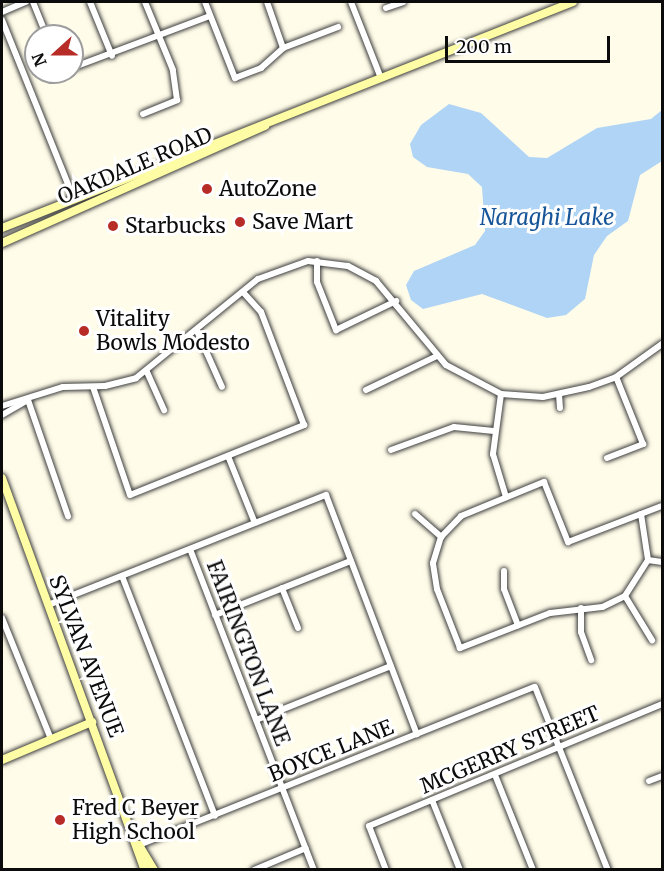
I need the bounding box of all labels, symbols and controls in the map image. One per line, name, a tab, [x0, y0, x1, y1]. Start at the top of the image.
north arrow	[24, 24, 84, 84]
scale bar	[448, 24, 613, 62]
text: 200 m	[456, 35, 512, 58]
text: N	[27, 50, 51, 69]
street label: OAKDALE ROAD	[54, 122, 216, 210]
place label: AutoZone	[219, 176, 317, 202]
marker: AutoZone	[200, 182, 214, 196]
water label: Naraghi Lake	[480, 205, 614, 231]
place label: Save Mart	[252, 209, 353, 235]
place label: Starbucks	[125, 213, 226, 239]
marker: Save Mart	[233, 215, 247, 229]
marker: Starbucks	[106, 219, 120, 233]
place label: Vitality Bowls Modesto	[96, 306, 250, 356]
marker: Vitality Bowls Modesto	[77, 324, 91, 338]
street label: FAIRINGTON LANE	[201, 557, 295, 749]
street label: SYLVAN AVENUE	[44, 572, 128, 740]
street label: MCGERRY STREET	[417, 701, 603, 799]
street label: BOYCE LANE	[265, 715, 397, 787]
place label: Fred C Beyer High School	[72, 795, 199, 845]
marker: Fred C Beyer High School	[53, 813, 67, 827]

